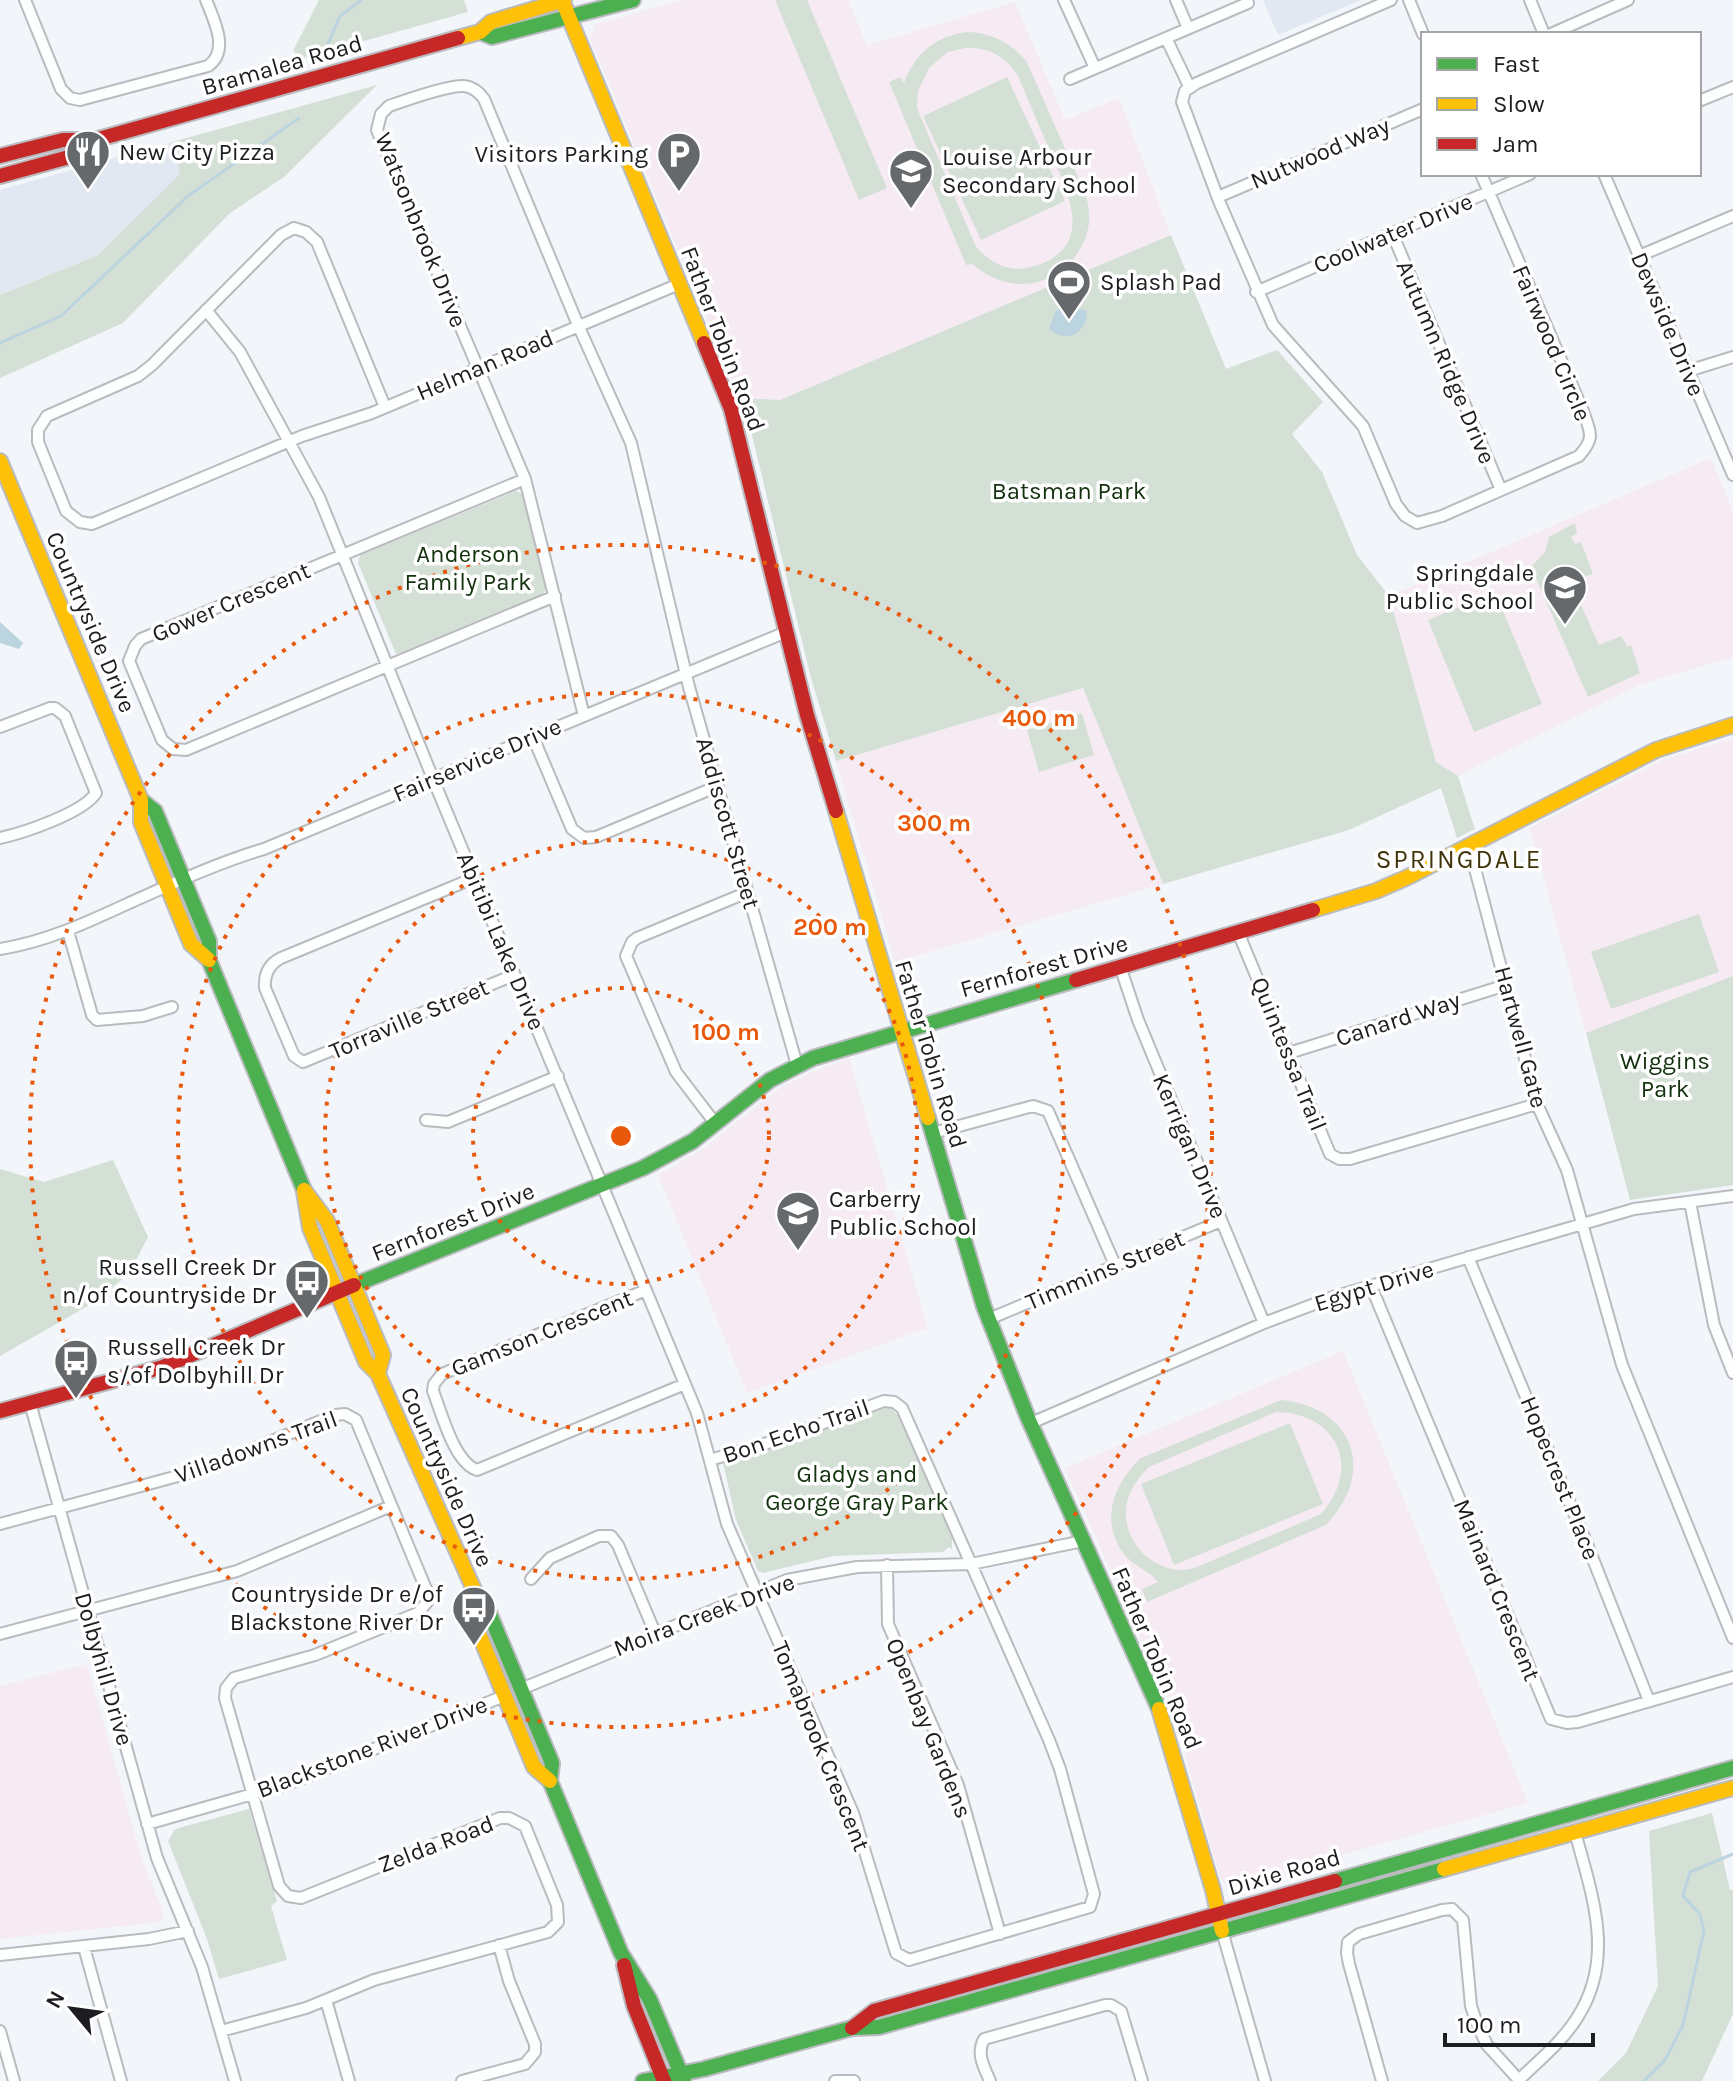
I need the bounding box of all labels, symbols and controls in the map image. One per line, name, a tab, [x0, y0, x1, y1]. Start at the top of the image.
street label: Bramalea Road	[199, 29, 365, 101]
legend	[1421, 32, 1701, 176]
text: Fast	[1493, 50, 1540, 78]
text: Slow	[1493, 90, 1545, 118]
street label: Nutwood Way	[1246, 111, 1394, 195]
restaurant icon: New City Pizza	[64, 128, 112, 191]
street label: Watsonbrook Drive	[369, 129, 473, 331]
parking icon: Visitors Parking	[655, 130, 703, 193]
text: Jam	[1493, 130, 1538, 158]
place label: New City Pizza	[119, 138, 275, 166]
place label: Visitors Parking	[475, 140, 648, 168]
place label: Louise Arbour Secondary School	[942, 143, 1136, 199]
school or university icon: Louise Arbour Secondary School	[887, 147, 935, 210]
street label: Coolwater Drive	[1309, 187, 1477, 279]
street label: Father Tobin Road	[675, 243, 771, 435]
street label: Dewside Drive	[1625, 248, 1711, 400]
street label: Autumn Ridge Drive	[1390, 256, 1502, 468]
sports icon: Splash Pad	[1045, 258, 1093, 321]
street label: Fairwood Circle	[1507, 261, 1597, 425]
place label: Splash Pad	[1100, 268, 1222, 296]
street label: Helman Road	[412, 324, 558, 406]
park label: Batsman Park	[992, 477, 1146, 505]
street label: Countryside Drive	[40, 527, 142, 717]
park label: Anderson Family Park	[404, 540, 532, 596]
street label: Gower Crescent	[148, 556, 314, 648]
place label: Springdale Public School	[1386, 559, 1534, 615]
school or university icon: Springdale Public School	[1541, 563, 1589, 626]
text: 400 m	[1002, 704, 1076, 732]
street label: Fairservice Drive	[389, 712, 565, 808]
street label: Addiscott Street	[690, 734, 766, 912]
text: 300 m	[897, 809, 971, 837]
district label: SPRINGDALE	[1376, 844, 1542, 875]
street label: Abitibi Lake Drive	[451, 848, 551, 1034]
text: 200 m	[793, 913, 867, 941]
street label: Fernforest Drive	[957, 929, 1131, 1003]
street label: Father Tobin Road	[889, 956, 973, 1152]
street label: Hartwell Gate	[1489, 963, 1553, 1111]
street label: Torraville Street	[325, 973, 493, 1065]
street label: Quintessa Trail	[1245, 973, 1333, 1135]
street label: Canard Way	[1332, 986, 1464, 1052]
text: 100 m	[692, 1018, 760, 1046]
park label: Wiggins Park	[1620, 1047, 1710, 1103]
street label: Kerrigan Drive	[1147, 1069, 1233, 1223]
centre of rings	[607, 1122, 635, 1150]
street label: Fernforest Drive	[367, 1177, 539, 1267]
place label: Carberry Public School	[829, 1185, 977, 1241]
school or university icon: Carberry Public School	[774, 1189, 822, 1252]
street label: Timmins Street	[1021, 1224, 1189, 1316]
place label: Russell Creek Dr n/of Countryside Dr	[62, 1253, 276, 1309]
street label: Egypt Drive	[1311, 1255, 1437, 1317]
bus stop icon: Russell Creek Dr n/of Countryside Dr	[283, 1257, 331, 1320]
street label: Gamson Crescent	[447, 1284, 637, 1382]
place label: Russell Creek Dr s/of Dolbyhill Dr	[107, 1333, 285, 1389]
bus stop icon: Russell Creek Dr s/of Dolbyhill Dr	[52, 1337, 100, 1400]
street label: Countryside Drive	[395, 1383, 499, 1571]
street label: Hopecrest Place	[1514, 1392, 1606, 1564]
street label: Bon Echo Trail	[719, 1393, 873, 1469]
street label: Villadowns Trail	[171, 1405, 341, 1489]
park label: Gladys and George Gray Park	[765, 1460, 949, 1516]
street label: Mainard Crescent	[1448, 1495, 1546, 1685]
street label: Father Tobin Road	[1106, 1563, 1208, 1753]
street label: Moira Creek Drive	[610, 1568, 798, 1662]
place label: Countryside Dr e/of Blackstone River Dr	[230, 1580, 444, 1636]
bus stop icon: Countryside Dr e/of Blackstone River Dr	[450, 1584, 498, 1647]
street label: Dolbyhill Drive	[69, 1589, 139, 1749]
street label: Openbay Gardens	[880, 1634, 978, 1822]
street label: Tomabrook Crescent	[766, 1637, 876, 1855]
street label: Blackstone River Drive	[253, 1690, 491, 1804]
street label: Zelda Road	[374, 1809, 498, 1879]
street label: Dixie Road	[1225, 1843, 1343, 1901]
north arrow	[32, 1969, 112, 2049]
text: N	[40, 1987, 71, 2013]
scale bar	[1445, 1997, 1593, 2047]
text: 100 m	[1457, 2011, 1522, 2039]

